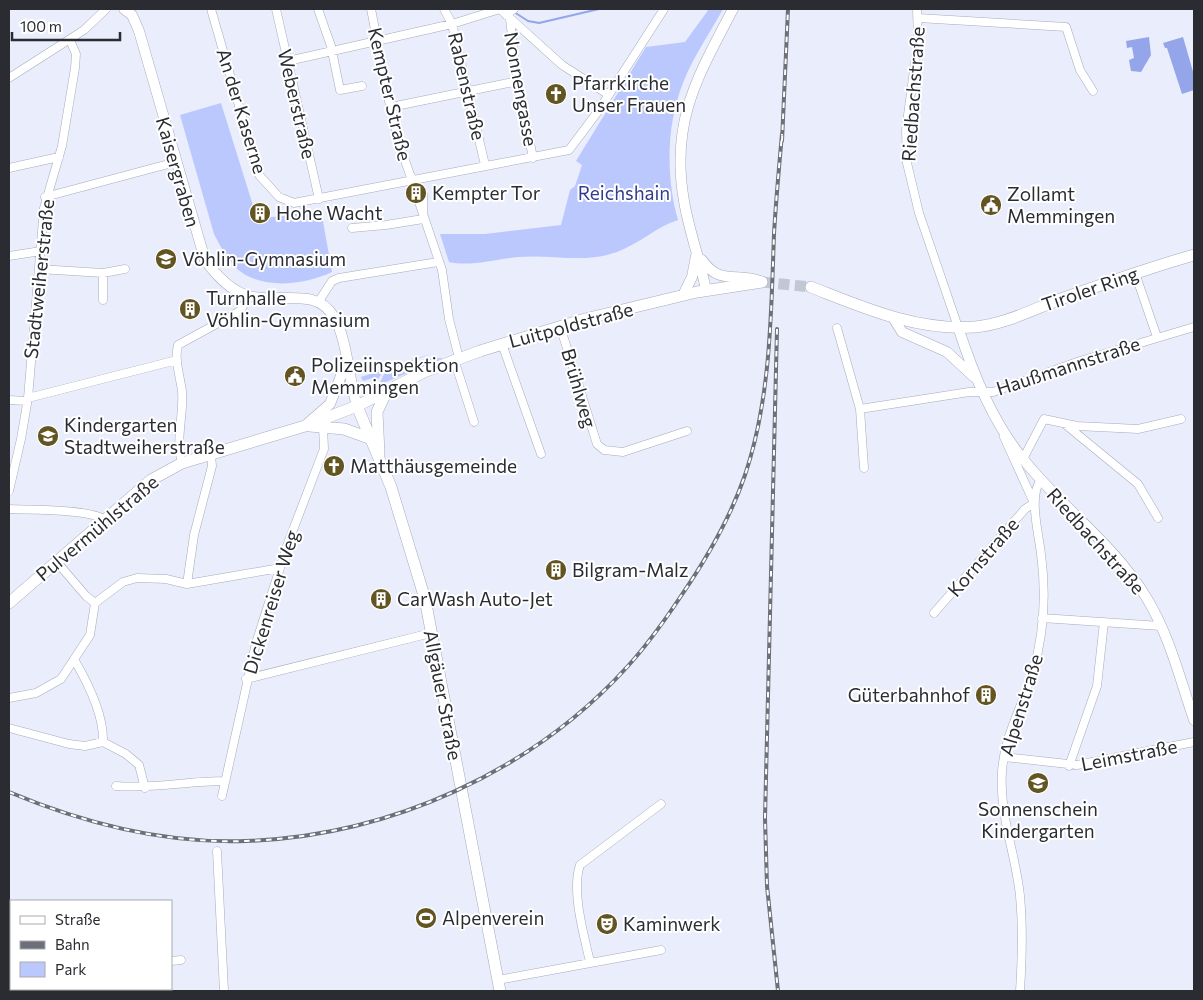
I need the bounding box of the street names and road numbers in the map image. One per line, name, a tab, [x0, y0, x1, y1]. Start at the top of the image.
street label: Kempter Straße	[364, 25, 417, 163]
street label: Riedbachstraße	[896, 26, 929, 162]
street label: Rabenstraße	[444, 30, 491, 142]
street label: Nonnengasse	[500, 30, 543, 148]
street label: An der Kaserne	[213, 45, 272, 176]
street label: Weberstraße	[274, 47, 321, 161]
street label: Kaisergraben	[152, 114, 205, 230]
street label: Stadtweiherstraße	[19, 198, 58, 360]
street label: Tiroler Ring	[1039, 261, 1141, 316]
street label: Luitpoldstraße	[506, 297, 636, 352]
street label: Haußmannstraße	[993, 331, 1143, 400]
street label: Brühlweg	[557, 346, 602, 430]
street label: Pulvermühlstraße	[31, 470, 162, 585]
street label: Riedbachstraße	[1043, 483, 1150, 599]
street label: Kornstraße	[942, 512, 1023, 601]
street label: Dickenreiser Weg	[238, 527, 303, 677]
street label: Allgäuer Straße	[420, 628, 467, 762]
street label: Alpenstraße	[994, 651, 1047, 759]
street label: Leimstraße	[1079, 734, 1179, 775]

